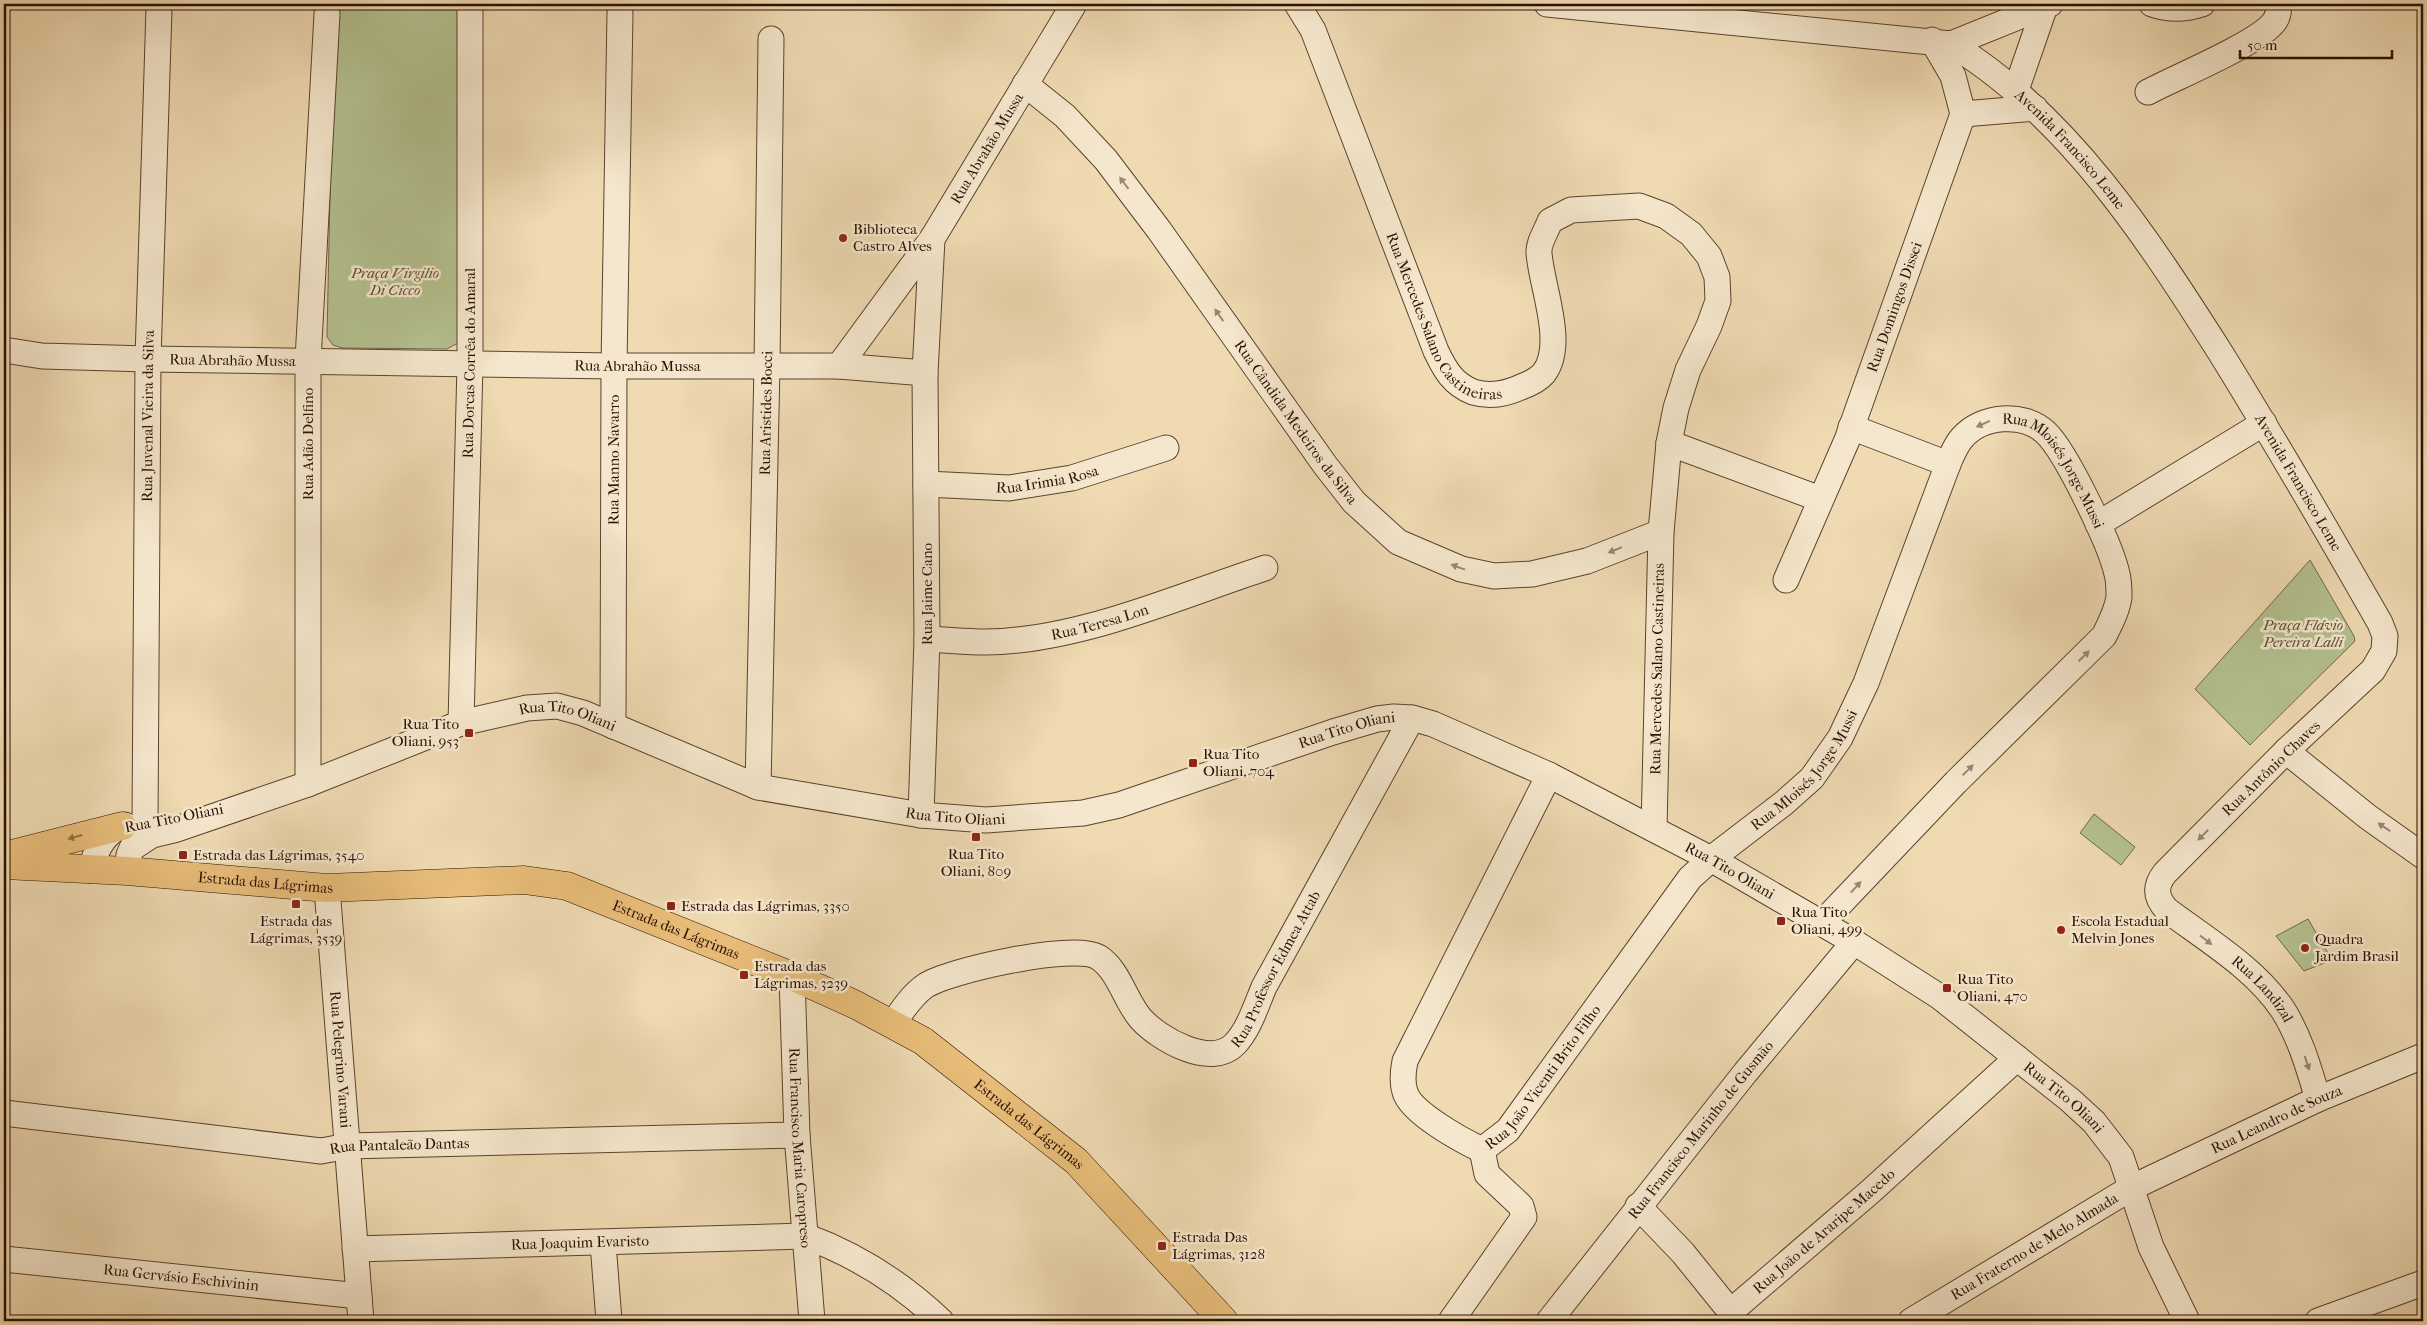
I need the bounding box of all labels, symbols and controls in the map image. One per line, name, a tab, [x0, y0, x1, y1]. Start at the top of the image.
scale bar	[2240, 28, 2392, 60]
text: 50 m	[2247, 36, 2278, 54]
street label: Avenida Francisco Leme	[2010, 85, 2130, 213]
street label: Rua Abrahão Mussa	[946, 89, 1028, 207]
one-way arrow	[1118, 177, 1129, 190]
place label: Biblioteca Castro Alves	[853, 220, 932, 255]
street label: Rua Mercedes Salano Castineiras	[1382, 230, 1503, 404]
marker: Biblioteca Castro Alves	[837, 232, 849, 244]
street label: Rua Domingos Dissei	[1863, 239, 1926, 375]
park label: Praça Virgilio Di Cicco	[350, 264, 439, 299]
street label: Rua Dorcas Corrêa do Amaral	[459, 268, 479, 459]
one-way arrow	[1214, 308, 1224, 322]
street label: Rua Juvenal Vieira da Silva	[138, 329, 158, 502]
street label: Rua Cândida Medeiros da Silva	[1231, 336, 1362, 509]
street label: Rua Abrahão Mussa	[169, 350, 297, 370]
street label: Rua Aristides Bocci	[756, 350, 776, 476]
street label: Rua Abrahão Mussa	[574, 356, 702, 375]
street label: Rua Adão Delfino	[299, 387, 317, 500]
street label: Rua Manno Navarro	[605, 394, 623, 525]
street label: Rua Mloisés Jorge Mussi	[2002, 410, 2108, 532]
street label: Avenida Francisco Leme	[2250, 410, 2346, 555]
one-way arrow	[1976, 421, 1990, 429]
street label: Rua Irimia Rosa	[996, 461, 1102, 497]
street label: Rua Jaime Cano	[918, 542, 936, 645]
one-way arrow	[1607, 546, 1622, 554]
street label: Rua Mercedes Salano Castineiras	[1646, 562, 1668, 775]
one-way arrow	[1450, 563, 1465, 570]
street label: Rua Teresa Lon	[1049, 600, 1151, 644]
park label: Praça Flávio Pereira Lalli	[2262, 616, 2344, 651]
one-way arrow	[2078, 650, 2090, 662]
street label: Rua Tito Oliani	[517, 697, 619, 735]
street label: Rua Mloisés Jorge Mussi	[1747, 706, 1861, 834]
street label: Rua Tito Oliani	[1296, 708, 1397, 752]
place label: Rua Tito Oliani, 953	[392, 715, 459, 750]
street label: Rua Antônio Chaves	[2218, 716, 2324, 820]
marker: Rua Tito Oliani, 953	[463, 727, 475, 739]
place label: Rua Tito Oliani, 704	[1203, 745, 1275, 780]
marker: Rua Tito Oliani, 704	[1187, 757, 1199, 769]
one-way arrow	[1962, 764, 1974, 776]
street label: Rua Tito Oliani	[123, 800, 225, 836]
street label: Rua Tito Oliani	[904, 803, 1007, 829]
one-way arrow	[2377, 822, 2391, 832]
one-way arrow	[2197, 829, 2209, 841]
marker: Rua Tito Oliani, 809	[970, 831, 982, 843]
one-way arrow	[67, 834, 82, 842]
street label: Rua Tito Oliani	[1682, 838, 1778, 903]
place label: Rua Tito Oliani, 809	[941, 845, 1011, 880]
place label: Estrada das Lágrimas, 3540	[193, 846, 365, 864]
marker: Estrada das Lágrimas, 3540	[177, 849, 189, 861]
street label: Estrada das Lágrimas	[197, 868, 334, 897]
one-way arrow	[1850, 882, 1862, 894]
street label: Rua Professor Edmea Attab	[1227, 887, 1324, 1052]
street label: Estrada das Lágrimas	[610, 896, 743, 963]
place label: Estrada das Lágrimas, 3350	[681, 897, 850, 915]
marker: Estrada das Lágrimas, 3539	[290, 898, 302, 910]
marker: Estrada das Lágrimas, 3350	[665, 900, 677, 912]
place label: Rua Tito Oliani, 499	[1791, 903, 1863, 938]
place label: Estrada das Lágrimas, 3539	[250, 912, 343, 947]
place label: Escola Estadual Melvin Jones	[2071, 912, 2169, 947]
marker: Rua Tito Oliani, 499	[1775, 915, 1787, 927]
marker: Escola Estadual Melvin Jones	[2055, 924, 2067, 936]
place label: Quadra Jardim Brasil	[2314, 930, 2399, 965]
one-way arrow	[2199, 934, 2212, 945]
marker: Quadra Jardim Brasil	[2299, 942, 2311, 954]
street label: Rua Landizal	[2228, 952, 2297, 1025]
place label: Estrada das Lágrimas, 3239	[754, 957, 848, 992]
marker: Estrada das Lágrimas, 3239	[738, 969, 750, 981]
place label: Rua Tito Oliani, 470	[1957, 970, 2028, 1005]
marker: Rua Tito Oliani, 470	[1941, 982, 1953, 994]
street label: Rua Pelegrino Varani	[326, 990, 355, 1129]
street label: Rua João Vicenti Brito Filho	[1481, 1001, 1605, 1154]
street label: Rua Francisco Marinho de Gusmão	[1624, 1037, 1777, 1223]
street label: Rua Francisco Maria Caropreso	[785, 1047, 815, 1249]
one-way arrow	[2303, 1055, 2311, 1070]
street label: Rua Tito Oliani	[2020, 1058, 2108, 1137]
street label: Estrada das Lágrimas	[970, 1075, 1089, 1173]
street label: Rua Leandro de Souza	[2208, 1081, 2346, 1158]
street label: Rua Pantaleão Dantas	[328, 1134, 470, 1158]
street label: Rua João de Araripe Macedo	[1749, 1164, 1899, 1297]
street label: Rua Fraterno de Melo Almada	[1947, 1188, 2122, 1304]
place label: Estrada Das Lágrimas, 3128	[1172, 1228, 1265, 1263]
street label: Rua Joaquim Evaristo	[511, 1231, 650, 1253]
marker: Estrada Das Lágrimas, 3128	[1156, 1240, 1168, 1252]
street label: Rua Gervásio Eschivinin	[102, 1260, 260, 1295]

